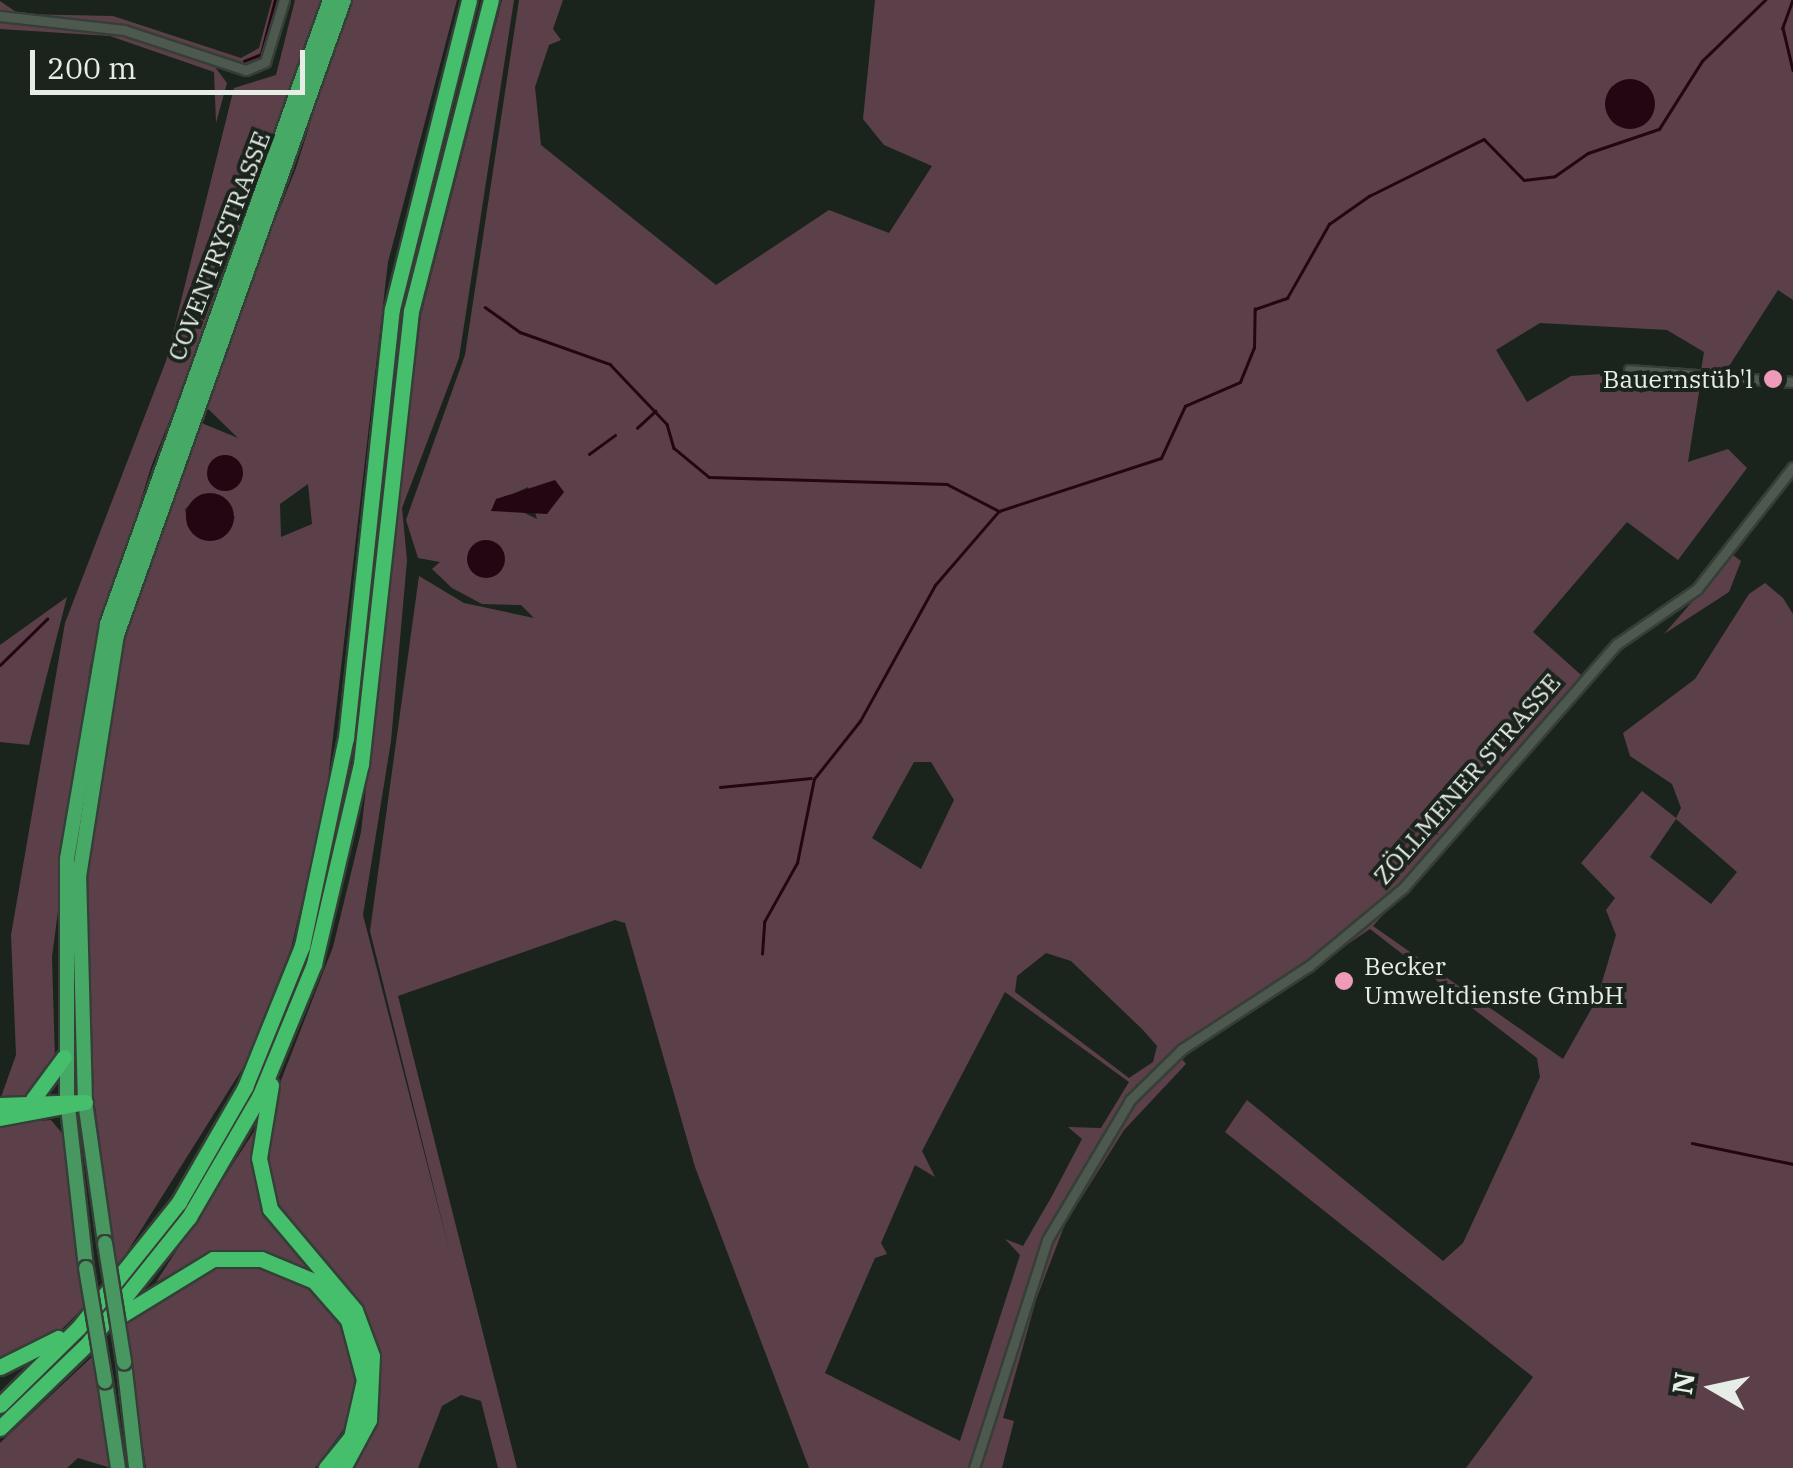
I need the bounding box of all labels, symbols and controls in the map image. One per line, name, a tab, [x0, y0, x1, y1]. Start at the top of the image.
scale bar	[35, 30, 310, 92]
text: 200 m	[47, 48, 137, 87]
street label: COVENTRYSTRASSE	[161, 127, 277, 365]
place label: Bauernstüb'l	[1603, 364, 1753, 394]
marker: Bauernstüb'l	[1762, 368, 1784, 390]
street label: ZÖLLMENER STRASSE	[1367, 668, 1567, 890]
place label: Becker Umweltdienste GmbH	[1364, 952, 1624, 1011]
marker: Becker Umweltdienste GmbH	[1333, 970, 1355, 992]
north arrow	[1663, 1338, 1763, 1438]
text: N	[1663, 1369, 1703, 1397]

